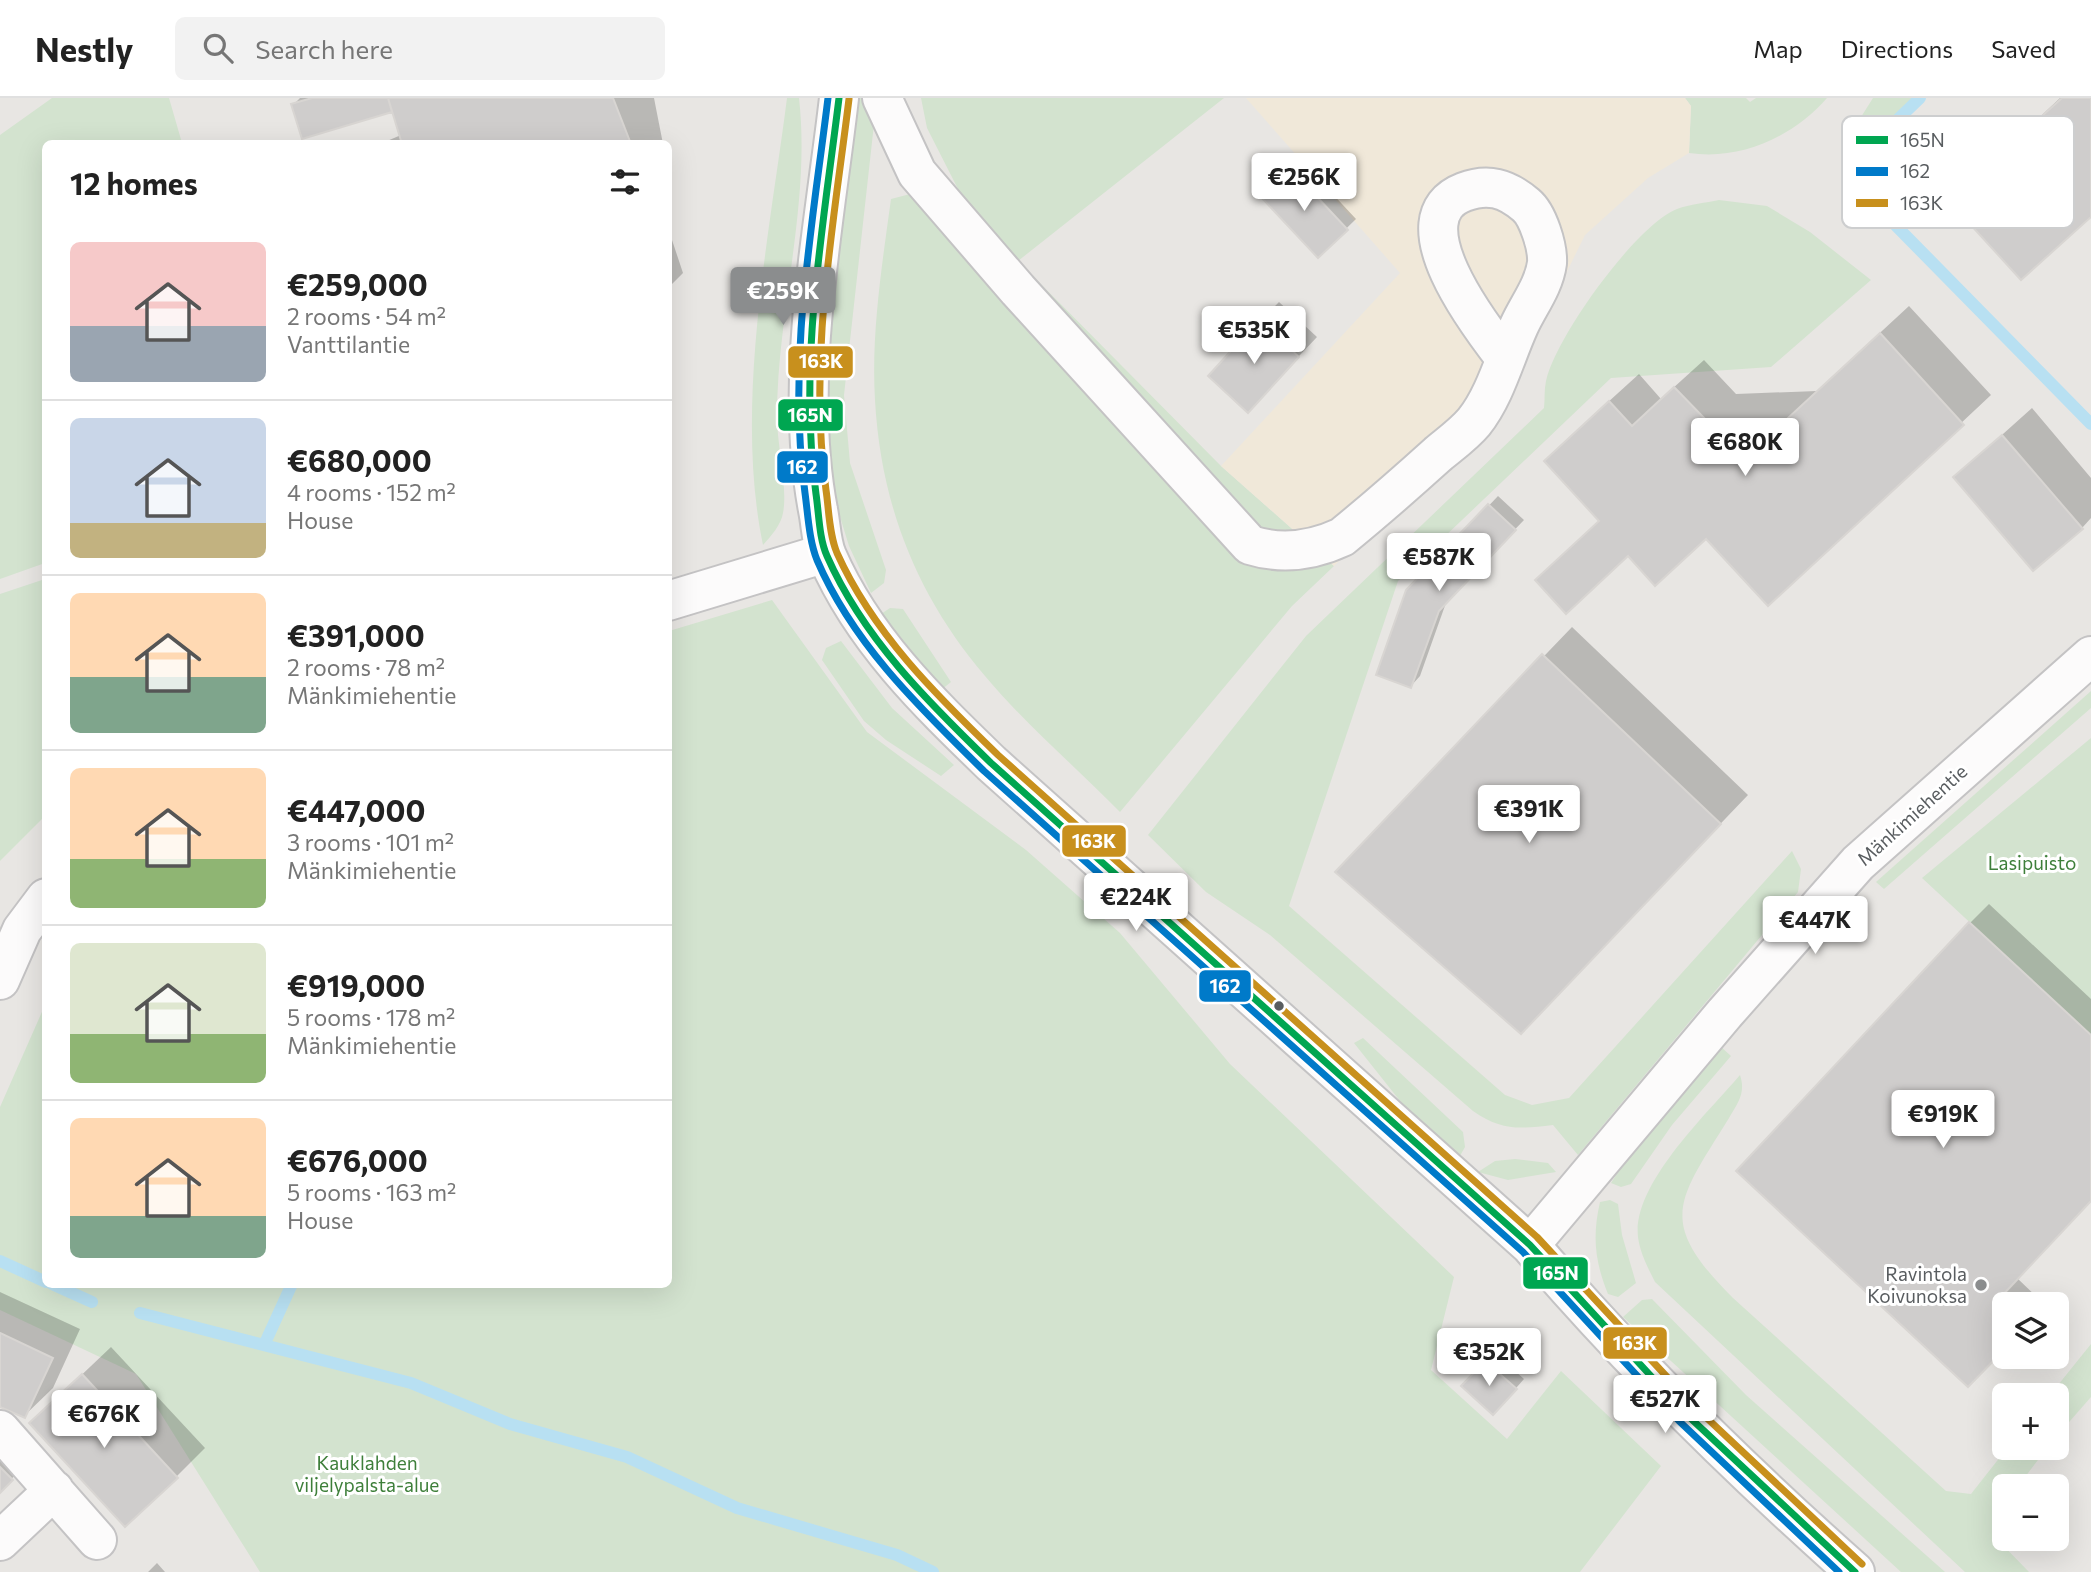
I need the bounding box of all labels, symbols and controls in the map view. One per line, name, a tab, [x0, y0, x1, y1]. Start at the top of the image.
search box	[175, 17, 665, 80]
text: Nestly	[35, 28, 133, 69]
icon: search	[199, 29, 237, 67]
text: Search here	[255, 33, 393, 64]
text: Map	[1753, 34, 1803, 63]
text: Directions	[1841, 34, 1953, 63]
text: Saved	[1991, 34, 2056, 63]
legend	[1842, 116, 2074, 228]
text: 165N	[1900, 128, 1945, 151]
pin: €256K	[1255, 153, 1353, 213]
text: 162	[1900, 159, 1930, 182]
text: €256K	[1268, 162, 1340, 190]
icon: filters	[606, 163, 644, 201]
text: 12 homes	[70, 164, 198, 201]
text: 163K	[1900, 191, 1943, 214]
text: €259,000	[287, 265, 428, 302]
pin: €259K	[734, 268, 832, 327]
icon: home	[126, 270, 210, 354]
text: €259K	[747, 276, 819, 304]
text: 2 rooms · 54 m²	[287, 302, 446, 330]
pin: €535K	[1205, 306, 1303, 366]
text: €535K	[1218, 315, 1290, 343]
text: Vanttilantie	[287, 330, 410, 358]
line badge: 163K	[787, 345, 854, 379]
text: 163K	[799, 349, 843, 372]
line badge: 165N	[777, 398, 844, 432]
text: 165N	[787, 403, 833, 426]
pin: €680K	[1696, 418, 1794, 478]
text: €680K	[1707, 427, 1783, 455]
text: €680,000	[287, 441, 432, 478]
icon: home	[126, 446, 210, 530]
line badge: 162	[776, 450, 829, 484]
text: 162	[786, 455, 818, 478]
text: 4 rooms · 152 m²	[287, 478, 456, 506]
text: House	[287, 506, 353, 534]
pin: €587K	[1390, 533, 1488, 593]
text: €587K	[1403, 542, 1475, 570]
text: €391,000	[287, 616, 425, 653]
icon: home	[126, 621, 210, 705]
text: 2 rooms · 78 m²	[287, 653, 445, 681]
text: Mänkimiehentie	[287, 681, 456, 709]
street label: Mänkimiehentie	[1852, 759, 1971, 870]
pin: €391K	[1480, 786, 1578, 845]
text: €447,000	[287, 791, 425, 828]
text: €391K	[1494, 794, 1564, 822]
icon: home	[126, 796, 210, 880]
line badge: 163K	[1061, 824, 1127, 858]
text: 3 rooms · 101 m²	[287, 828, 454, 856]
text: 163K	[1072, 829, 1116, 852]
park label: Lasipuisto	[1988, 851, 2076, 874]
text: Mänkimiehentie	[287, 856, 456, 884]
pin: €224K	[1087, 874, 1185, 933]
text: €224K	[1100, 882, 1172, 910]
pin: €447K	[1766, 896, 1864, 956]
text: €447K	[1779, 905, 1851, 933]
text: €919,000	[287, 966, 425, 1003]
line badge: 162	[1198, 969, 1252, 1003]
icon: home	[126, 971, 210, 1055]
text: 162	[1209, 974, 1241, 997]
unlabelled marker	[1272, 999, 1286, 1013]
text: 5 rooms · 178 m²	[287, 1003, 455, 1031]
text: Mänkimiehentie	[287, 1031, 456, 1059]
pin: €919K	[1894, 1090, 1992, 1150]
text: €919K	[1907, 1099, 1979, 1127]
text: €676,000	[287, 1141, 428, 1178]
icon: home	[126, 1146, 210, 1230]
text: 5 rooms · 163 m²	[287, 1178, 456, 1206]
text: House	[287, 1206, 353, 1234]
line badge: 165N	[1522, 1256, 1589, 1290]
text: 165N	[1533, 1261, 1579, 1284]
place label: Ravintola Koivunoksa	[1867, 1262, 1967, 1307]
marker: Ravintola Koivunoksa	[1973, 1277, 1989, 1293]
map controls	[1992, 1292, 2069, 1551]
button: layers	[1992, 1292, 2069, 1369]
line badge: 163K	[1602, 1326, 1668, 1360]
pin: €352K	[1440, 1328, 1538, 1388]
text: 163K	[1613, 1331, 1657, 1354]
text: €352K	[1453, 1337, 1525, 1365]
pin: €527K	[1616, 1376, 1714, 1435]
button: +	[1992, 1383, 2069, 1460]
text: €527K	[1629, 1384, 1701, 1412]
pin: €676K	[55, 1390, 153, 1450]
text: €676K	[68, 1399, 140, 1427]
park label: Kauklahden viljelypalsta-alue	[295, 1451, 439, 1496]
button: −	[1992, 1474, 2069, 1551]

